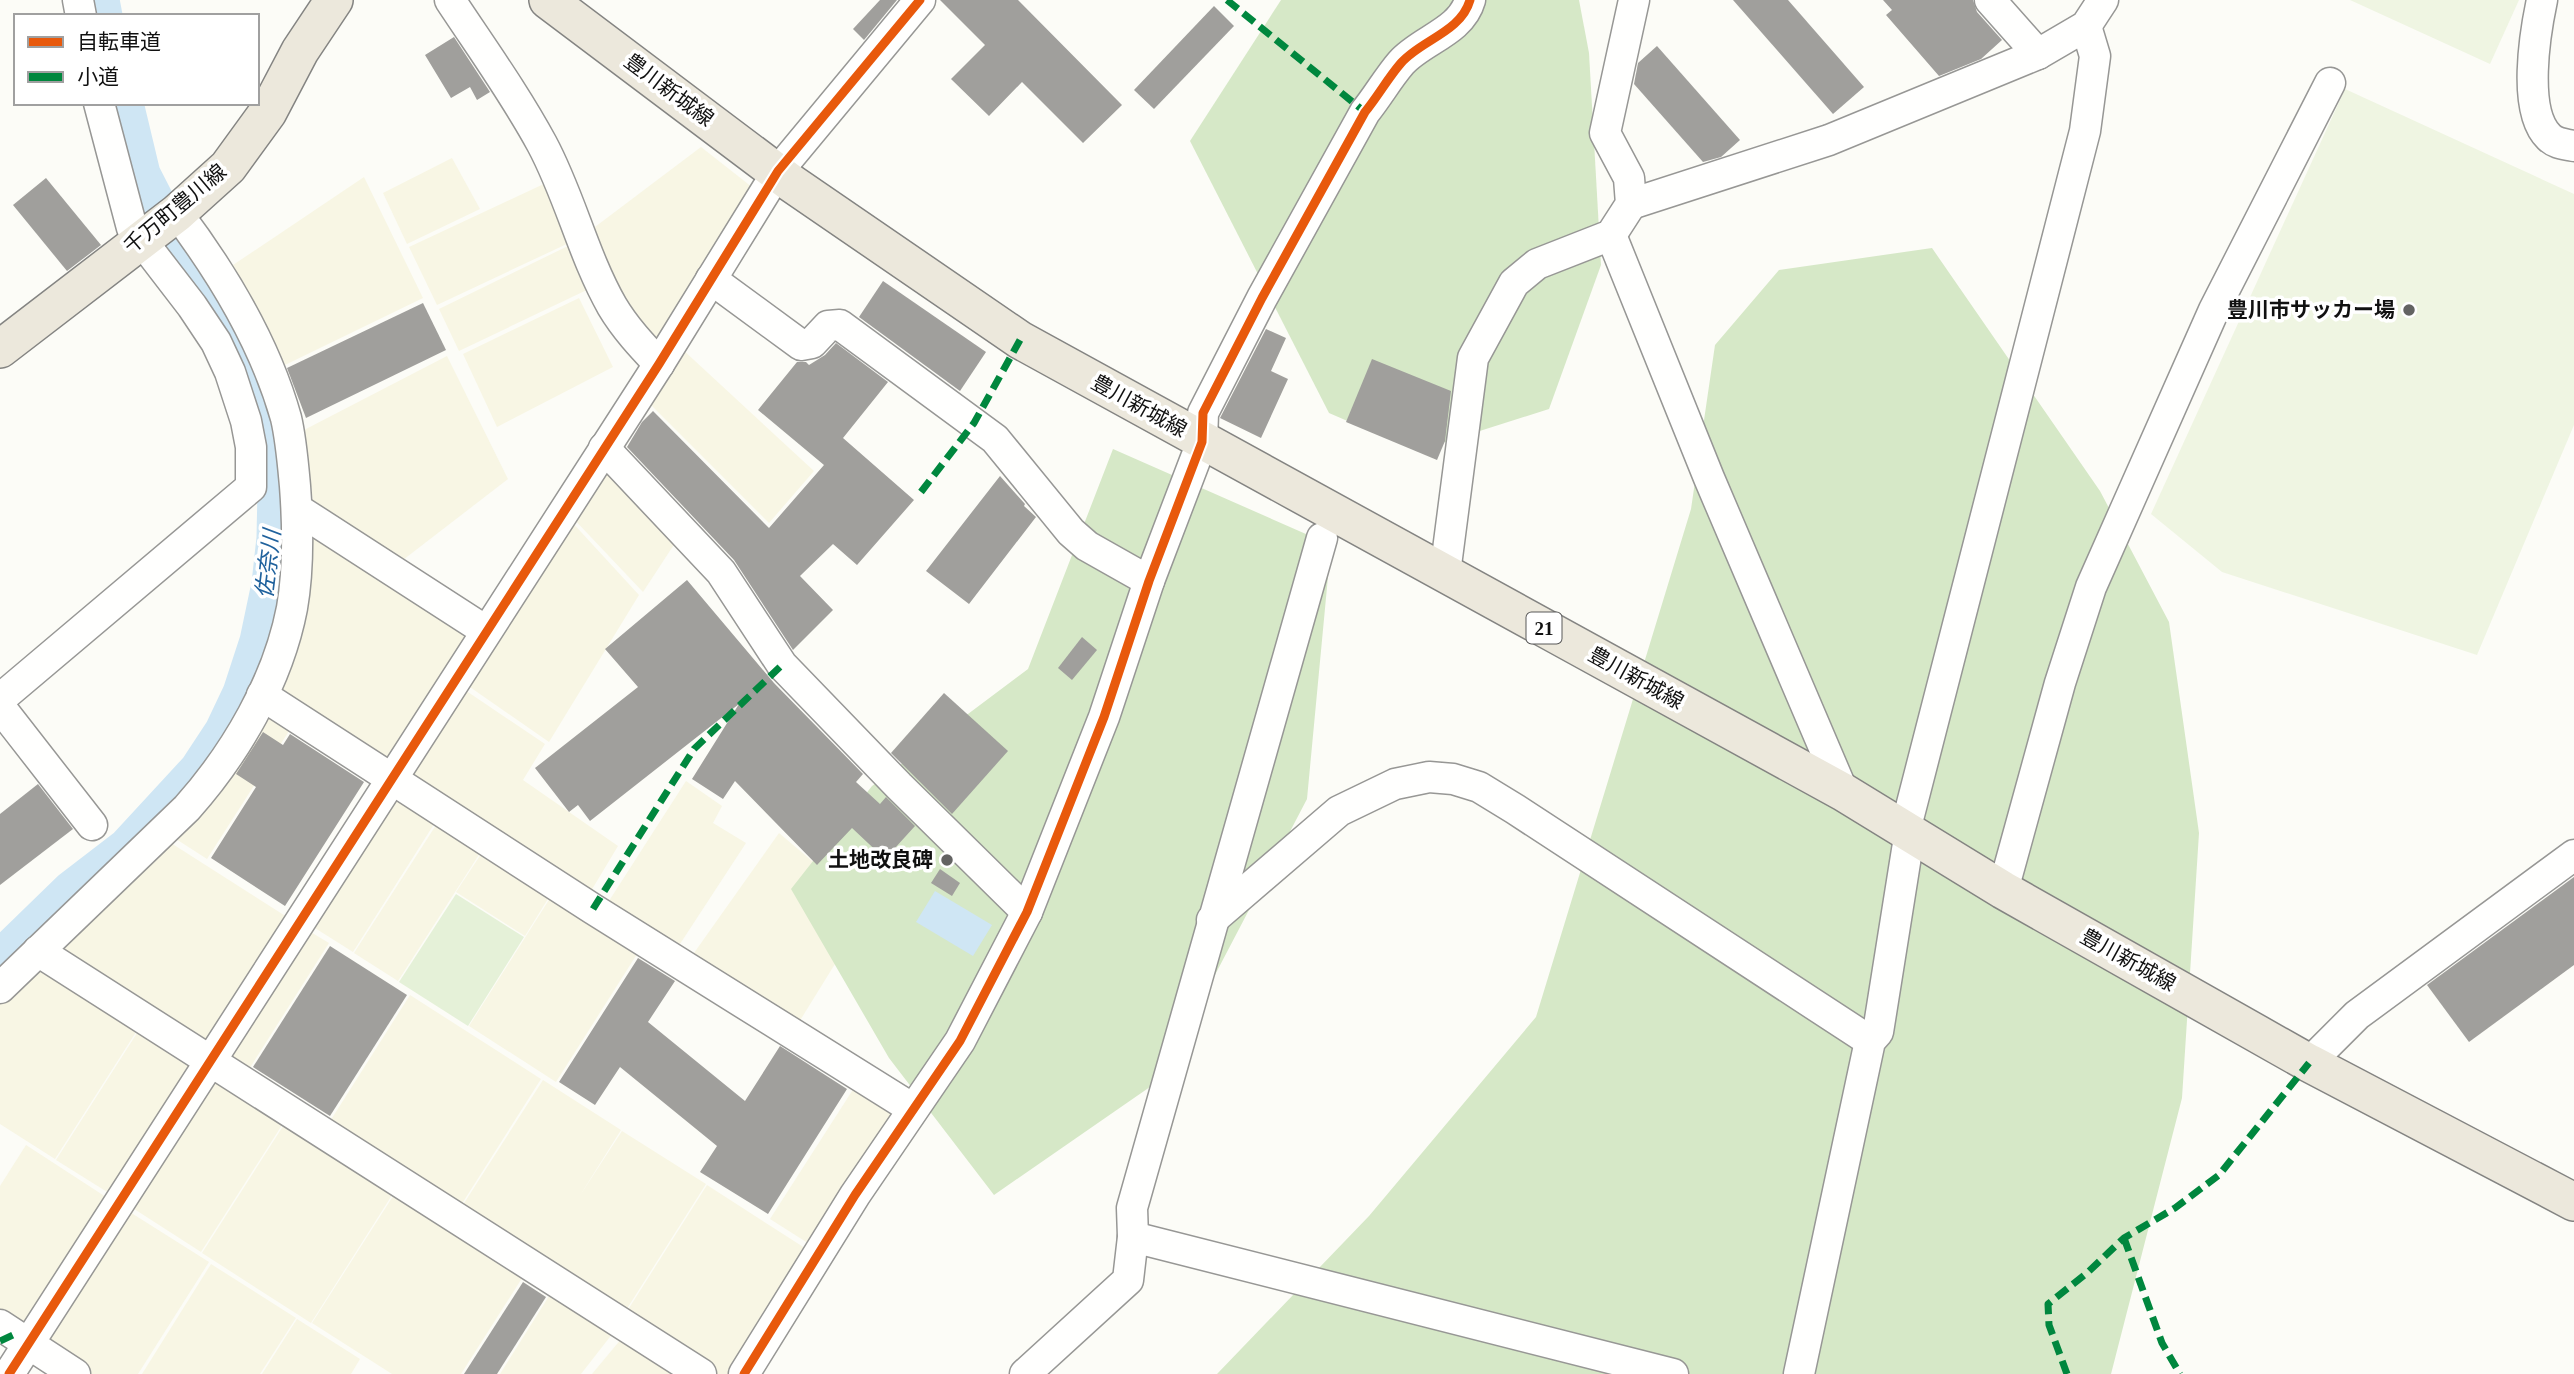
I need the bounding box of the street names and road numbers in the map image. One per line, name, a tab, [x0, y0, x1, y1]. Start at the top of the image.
street label: 豊川新城線	[620, 49, 718, 131]
street label: 千万町豊川線	[119, 159, 231, 259]
street label: 豊川新城線	[1087, 370, 1191, 442]
road number: 21	[1526, 612, 1562, 643]
street label: 豊川新城線	[1584, 642, 1688, 714]
street label: 豊川新城線	[2076, 924, 2180, 996]

